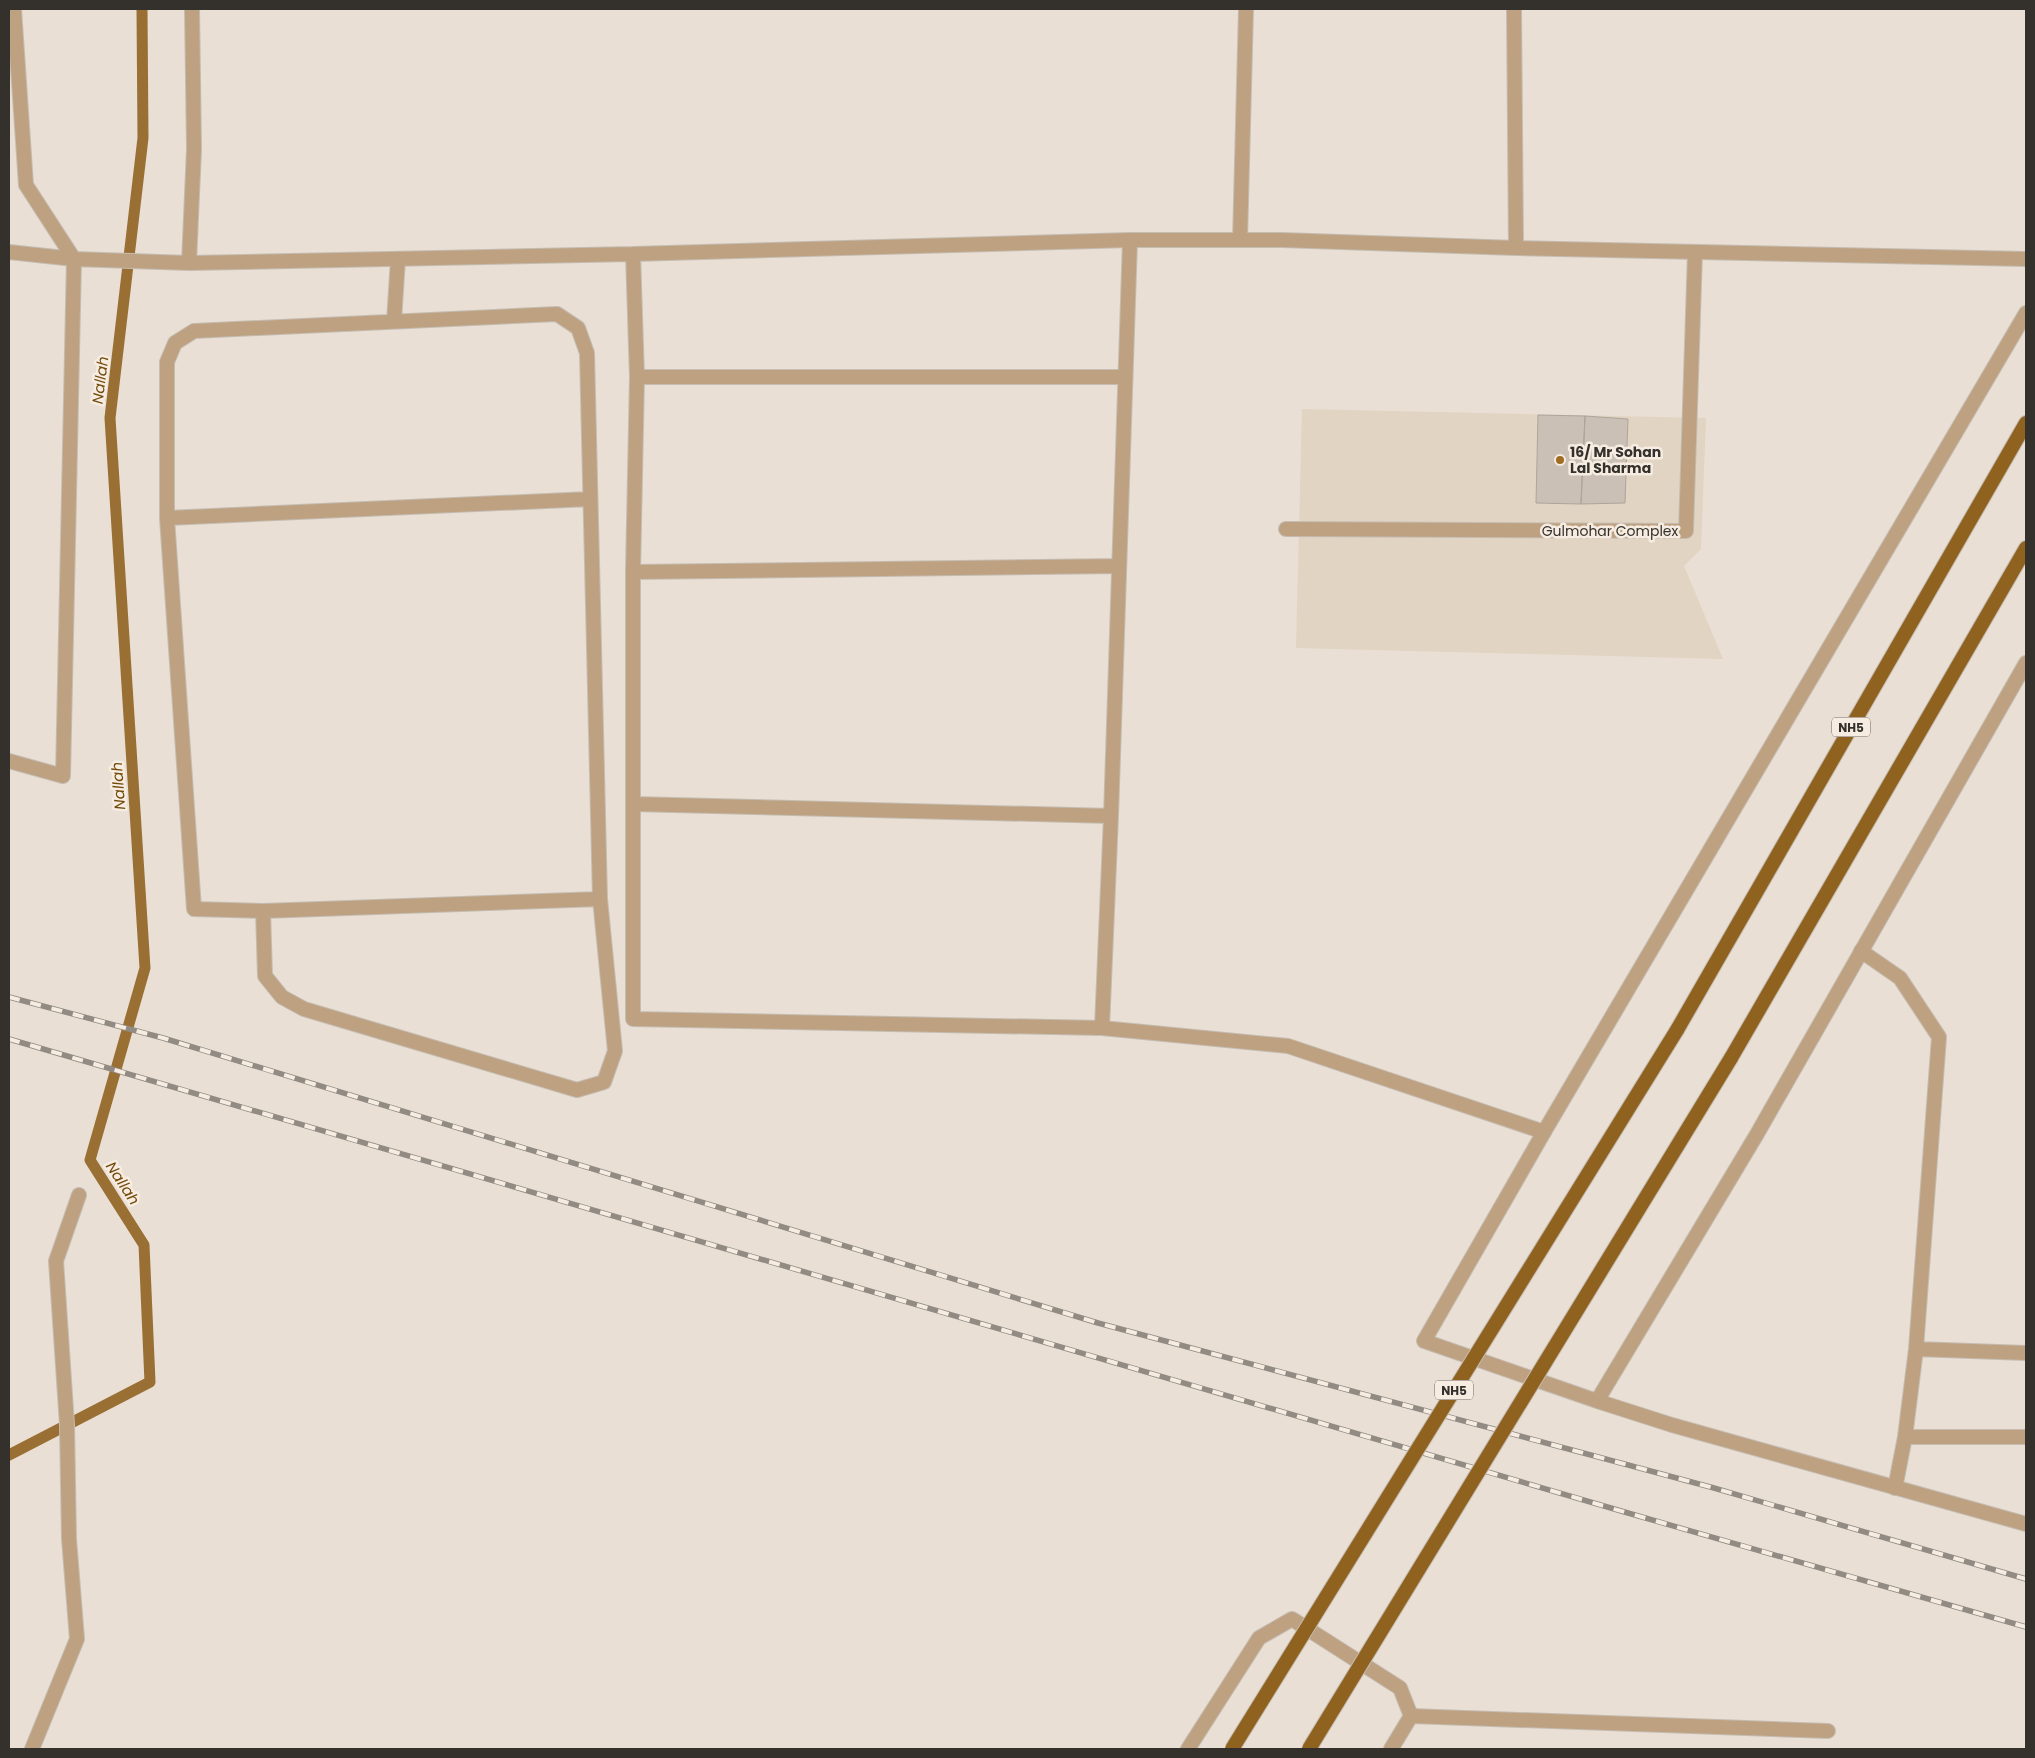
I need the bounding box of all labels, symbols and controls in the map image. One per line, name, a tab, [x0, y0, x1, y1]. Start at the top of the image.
water label: Nallah	[87, 355, 113, 405]
place label: 16/ Mr Sohan Lal Sharma	[1570, 442, 1661, 478]
marker: 16/ Mr Sohan Lal Sharma	[1554, 454, 1566, 466]
street label: Gulmohar Complex	[1542, 521, 1679, 541]
road number: NH5	[1832, 718, 1870, 736]
water label: Nallah	[106, 761, 130, 811]
water label: Nallah	[101, 1157, 145, 1209]
road number: NH5	[1435, 1380, 1473, 1400]

